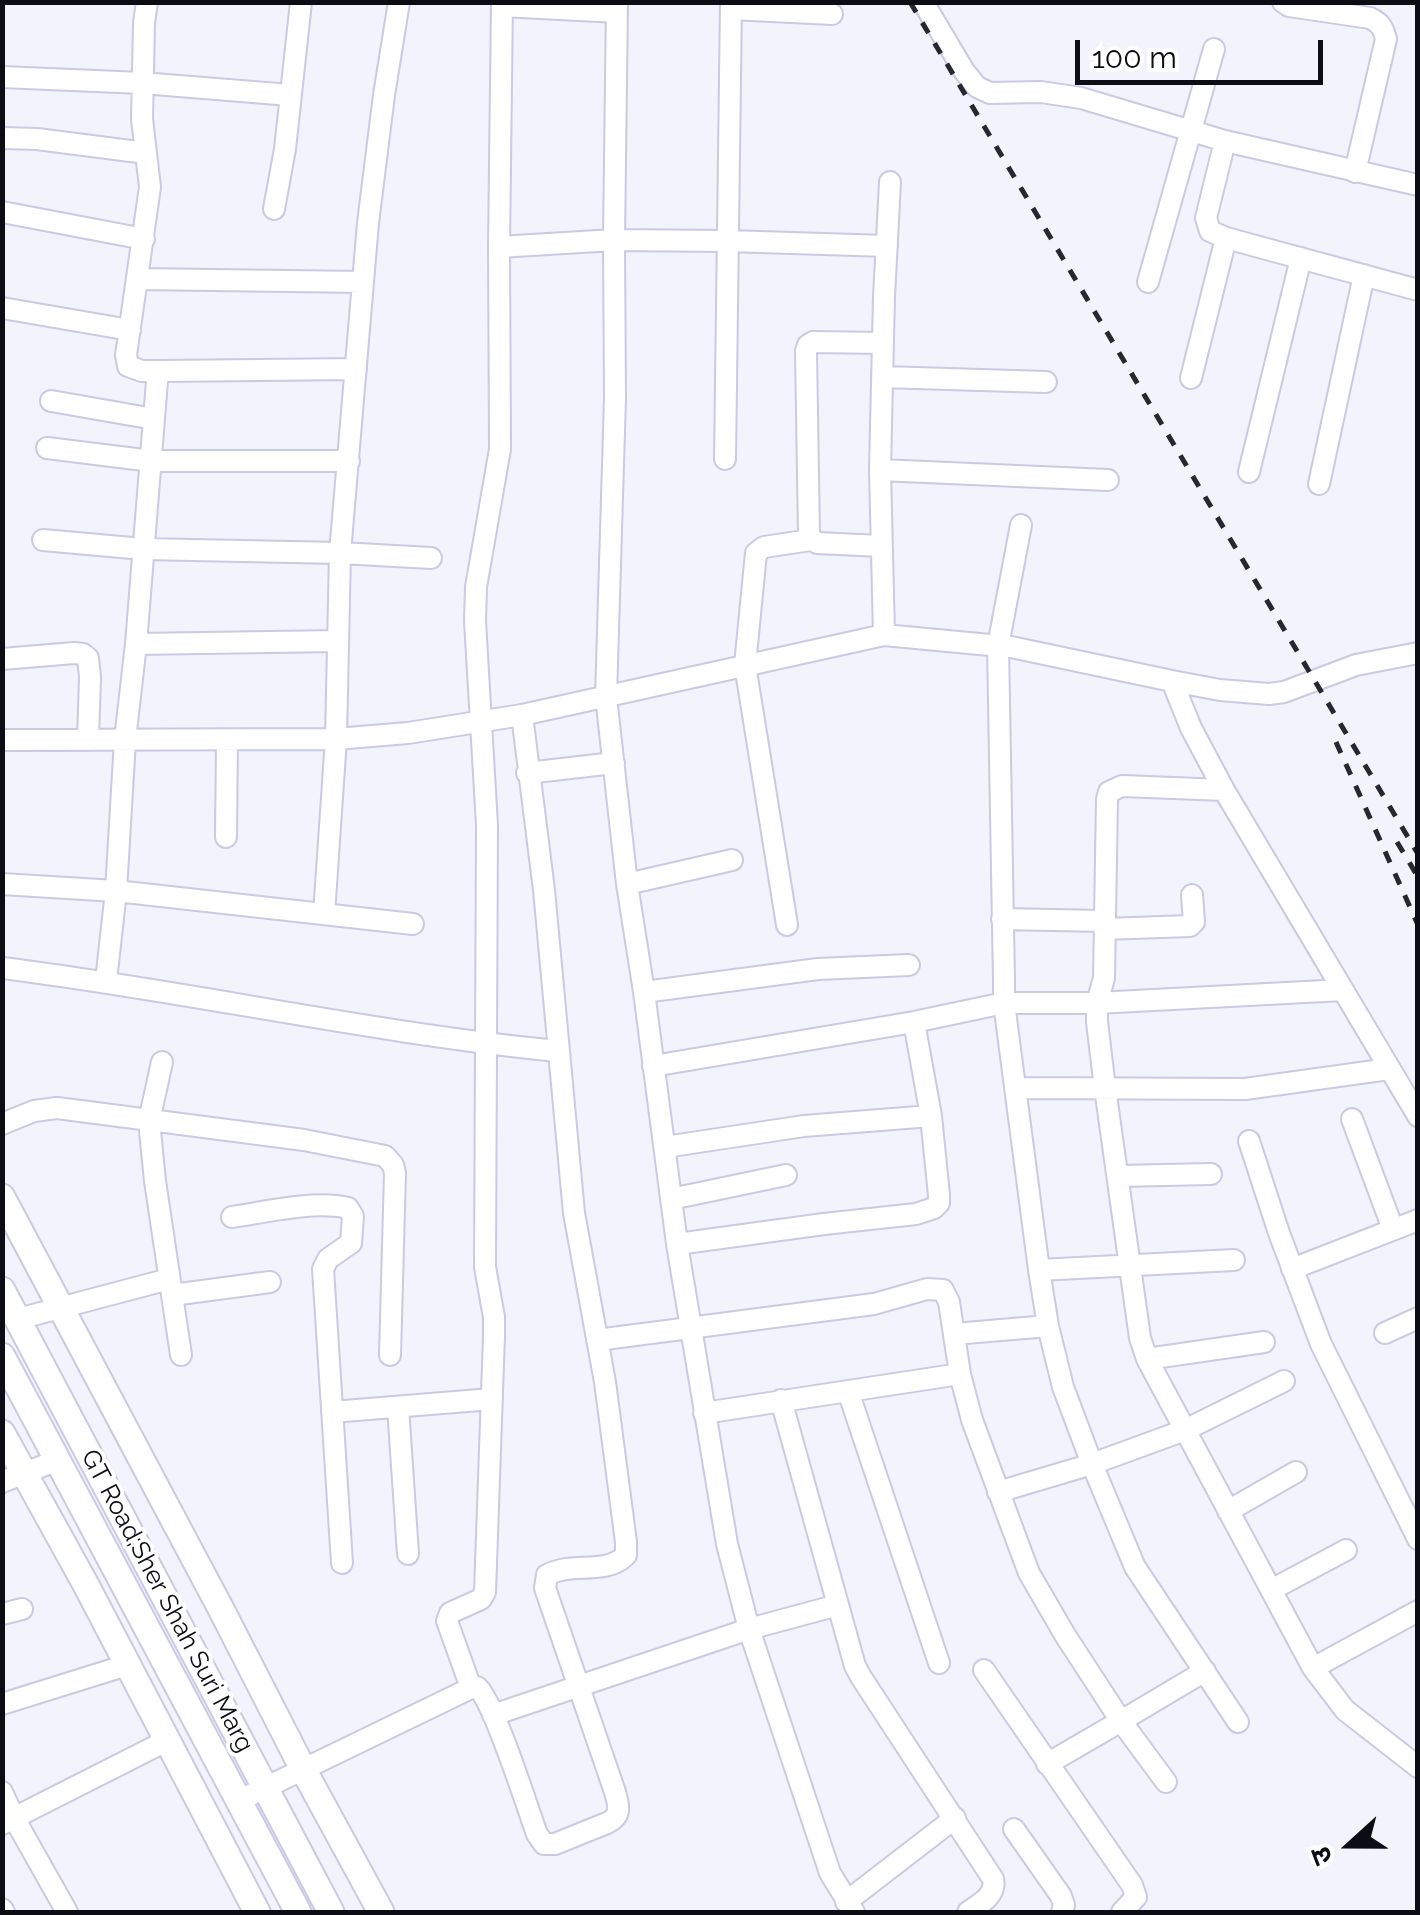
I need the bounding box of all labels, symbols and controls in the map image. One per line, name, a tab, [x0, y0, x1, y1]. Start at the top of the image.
scale bar	[1080, 20, 1328, 82]
text: 100 m	[1092, 40, 1177, 75]
street label: GT Road;Sher Shah Suri Marg	[74, 1445, 260, 1757]
north arrow	[1300, 1795, 1400, 1895]
text: उ	[1303, 1842, 1340, 1870]

